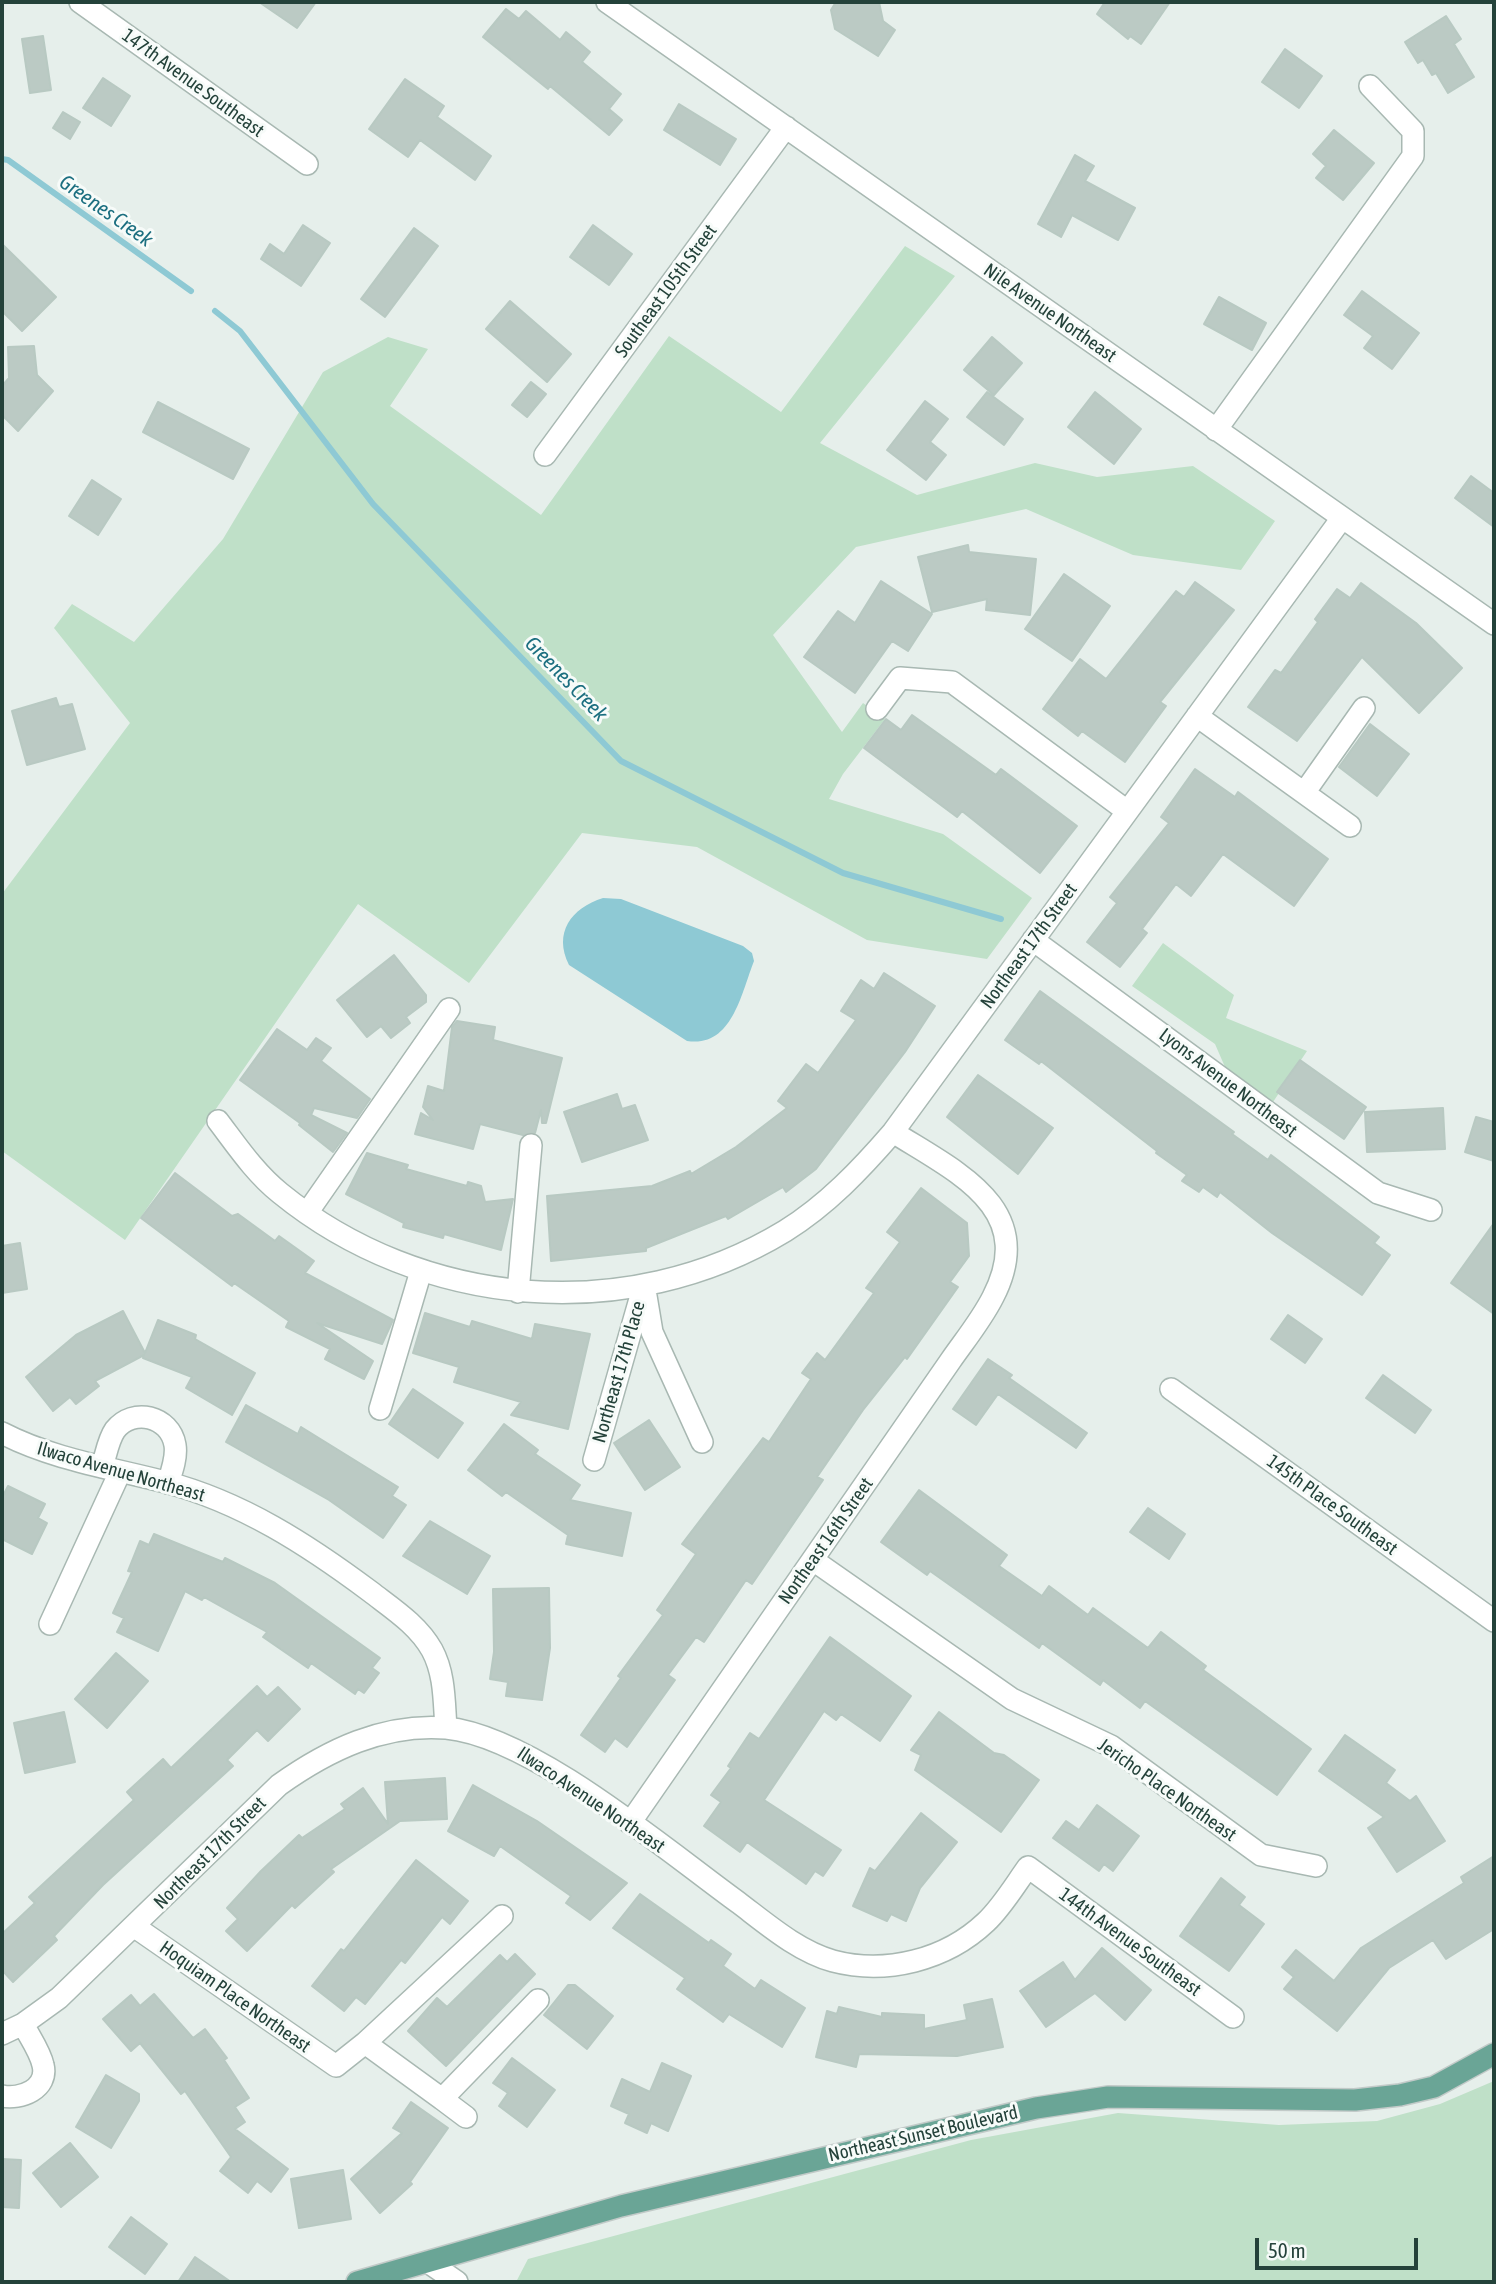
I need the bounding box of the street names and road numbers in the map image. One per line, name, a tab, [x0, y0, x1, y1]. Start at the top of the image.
street label: 147th Avenue Southeast	[118, 24, 268, 142]
street label: Southeast 105th Street	[610, 220, 722, 362]
street label: Nile Avenue Northeast	[979, 259, 1121, 367]
street label: Northeast 17th Street	[976, 879, 1082, 1013]
street label: Lyons Avenue Northeast	[1154, 1024, 1302, 1142]
street label: Northeast 17th Place	[588, 1298, 650, 1446]
street label: Ilwaco Avenue Northeast	[35, 1437, 207, 1507]
street label: 145th Place Southeast	[1262, 1450, 1402, 1560]
street label: Northeast 16th Street	[774, 1473, 878, 1609]
street label: Jericho Place Northeast	[1093, 1734, 1241, 1846]
street label: Ilwaco Avenue Northeast	[513, 1742, 669, 1858]
street label: Northeast 17th Street	[149, 1792, 271, 1914]
street label: 144th Avenue Southeast	[1055, 1883, 1205, 2001]
street label: Hoquiam Place Northeast	[155, 1936, 315, 2058]
street label: Northeast Sunset Boulevard	[826, 2101, 1020, 2167]

